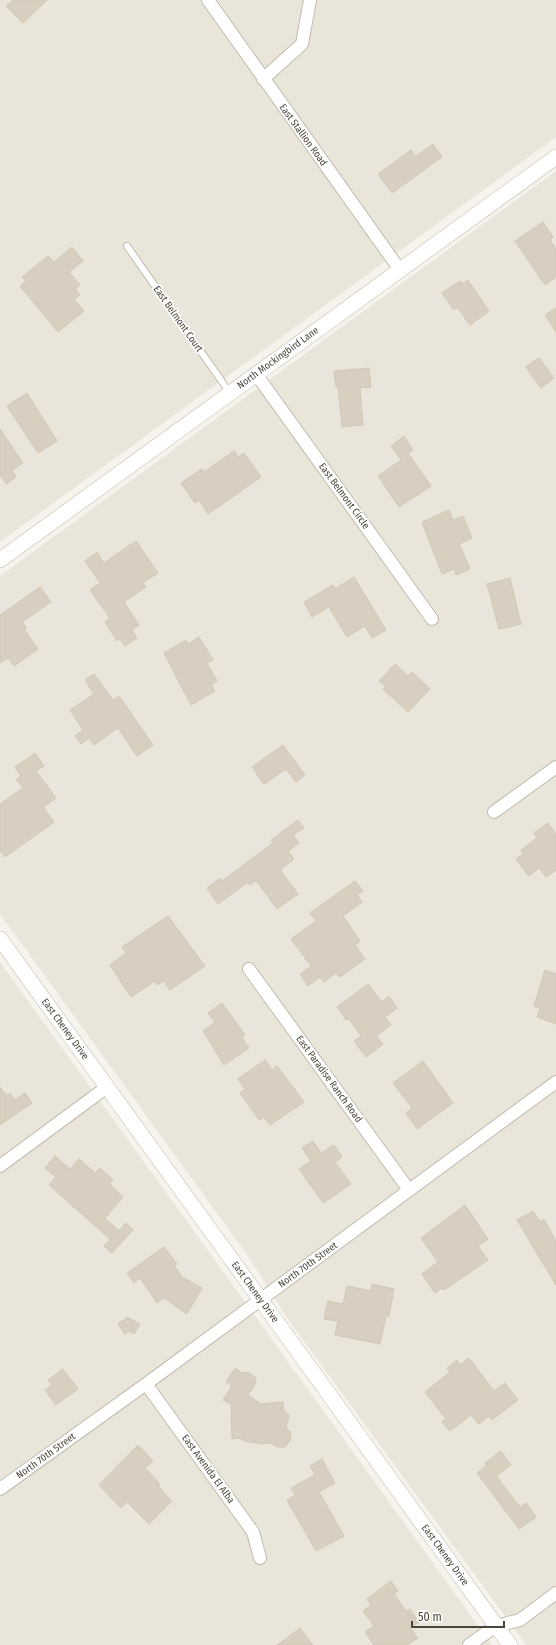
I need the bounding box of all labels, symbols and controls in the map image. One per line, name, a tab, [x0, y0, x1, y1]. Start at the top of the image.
street label: East Stallion Road	[276, 102, 330, 168]
street label: East Belmont Court	[151, 283, 206, 355]
street label: North Mockingbird Lane	[235, 324, 321, 392]
street label: East Belmont Circle	[316, 461, 372, 531]
street label: East Cheney Drive	[39, 996, 91, 1062]
street label: East Paradise Ranch Road	[293, 1033, 365, 1125]
street label: North 70th Street	[276, 1239, 341, 1291]
street label: East Cheney Drive	[229, 1259, 281, 1325]
street label: North 70th Street	[14, 1430, 79, 1482]
street label: East Avenida El Alba	[179, 1432, 237, 1506]
street label: East Cheney Drive	[419, 1522, 471, 1588]
scale bar	[412, 1603, 504, 1629]
text: 50 m	[418, 1610, 442, 1624]

